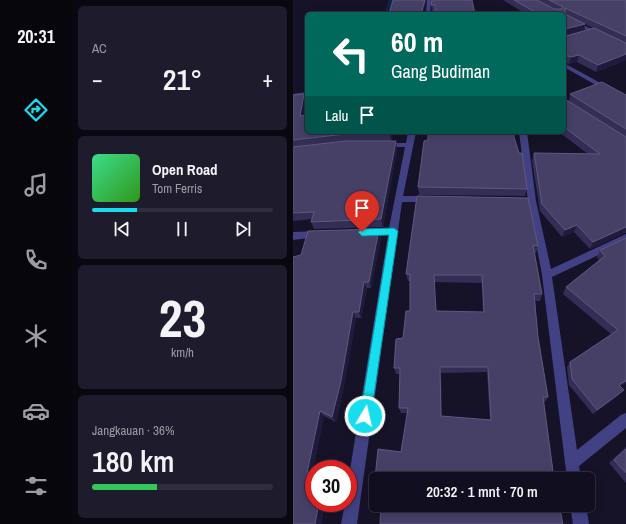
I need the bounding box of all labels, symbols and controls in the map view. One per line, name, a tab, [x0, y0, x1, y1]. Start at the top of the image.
text: 60 m	[391, 23, 443, 61]
text: 20:31	[17, 24, 55, 49]
icon: left	[325, 28, 377, 80]
text: AC	[92, 40, 107, 57]
text: 21°	[163, 59, 202, 99]
text: Gang Budiman	[391, 59, 490, 84]
text: −	[92, 64, 103, 94]
text: +	[262, 64, 273, 94]
icon: directions	[22, 96, 50, 124]
icon: arrive	[356, 104, 378, 126]
text: Lalu	[325, 105, 348, 126]
text: Open Road	[152, 159, 218, 180]
icon: music	[22, 171, 50, 199]
text: Tom Ferris	[152, 180, 202, 197]
pin	[345, 191, 379, 232]
icon: arrive	[351, 197, 373, 219]
icon: previous	[111, 218, 133, 240]
icon: pause	[171, 218, 193, 240]
icon: next	[232, 218, 254, 240]
icon: phone	[22, 246, 50, 274]
text: 23	[159, 283, 206, 353]
icon: climate	[22, 322, 50, 350]
text: km/h	[171, 344, 194, 361]
position arrow	[344, 395, 386, 437]
icon: car	[22, 397, 50, 425]
text: Jangkauan · 36%	[92, 422, 174, 439]
text: 180 km	[92, 441, 174, 481]
speed limit sign: 30	[305, 460, 357, 512]
icon: filters	[22, 472, 50, 500]
text: 20:32 · 1 mnt · 70 m	[426, 481, 538, 502]

